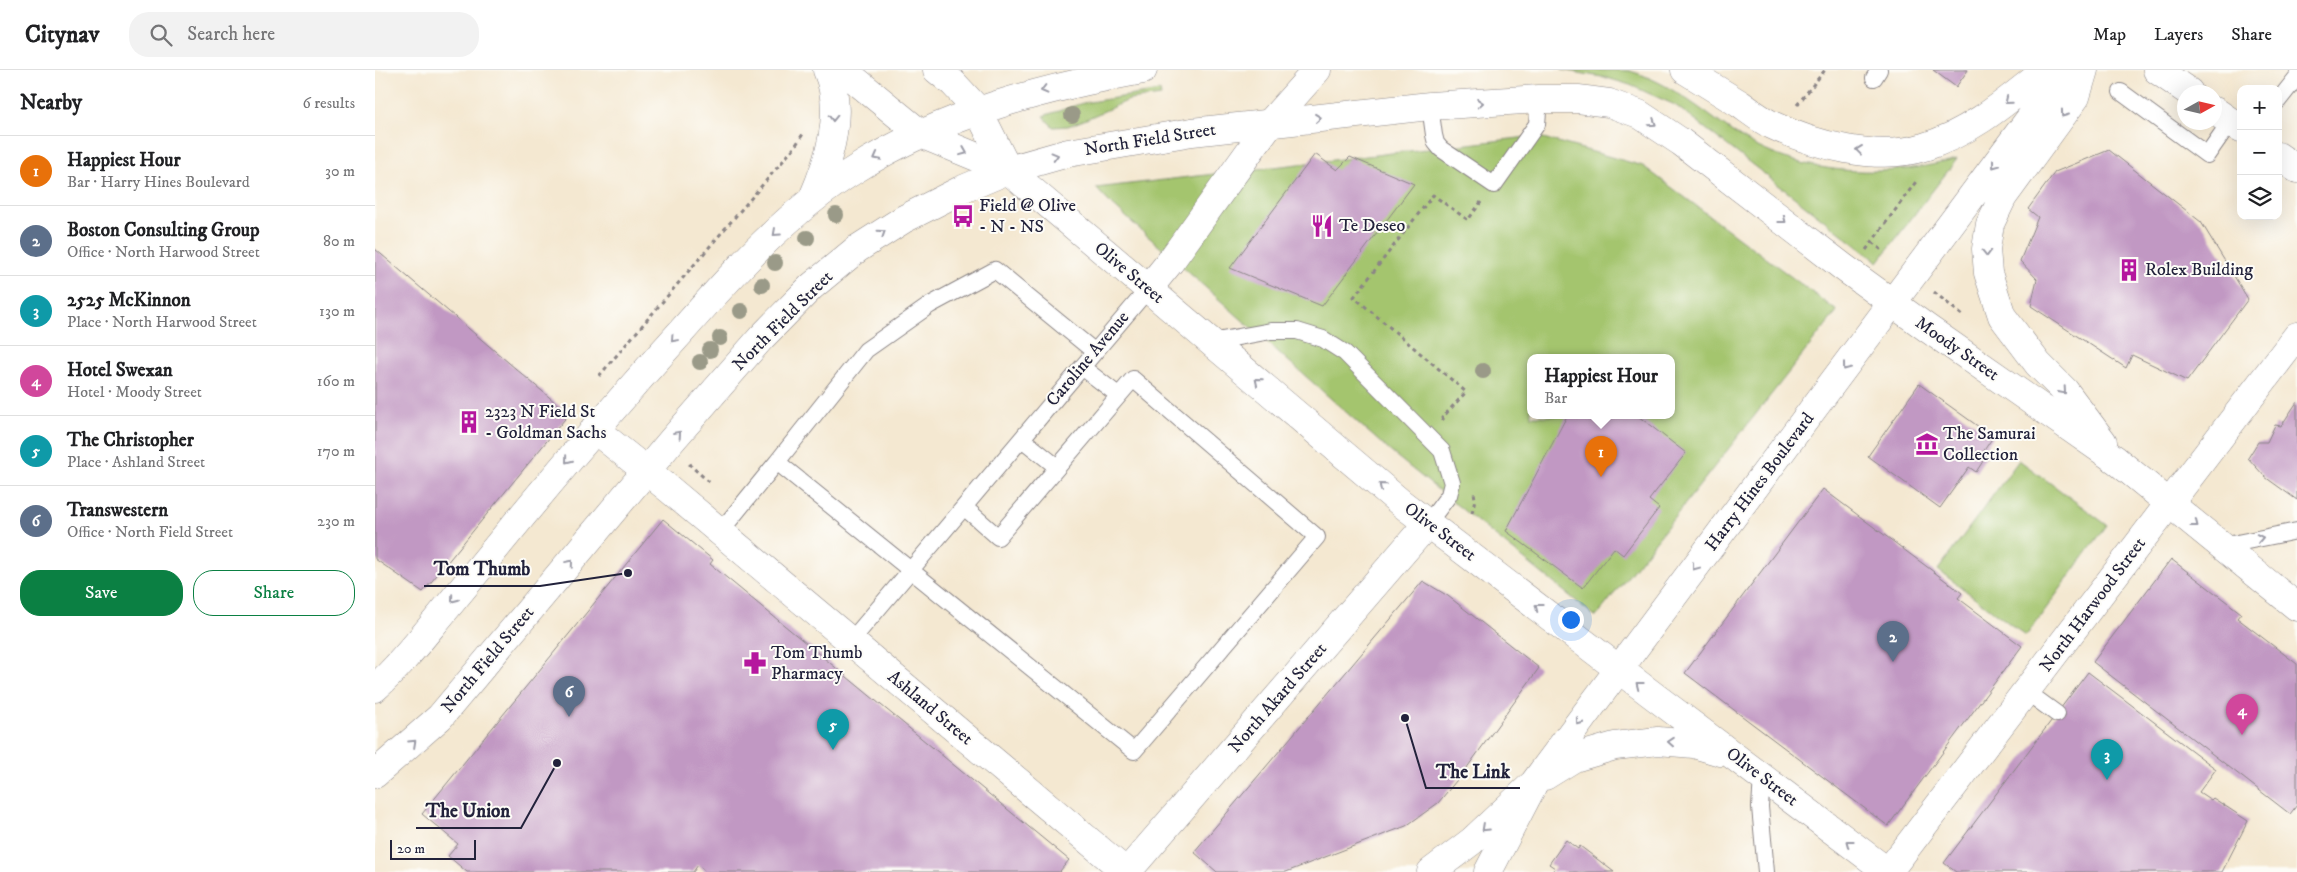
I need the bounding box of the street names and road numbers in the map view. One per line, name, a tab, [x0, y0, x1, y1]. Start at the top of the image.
street label: North Field Street	[1083, 119, 1218, 161]
street label: Olive Street	[1090, 237, 1169, 309]
street label: North Field Street	[728, 266, 838, 376]
street label: Caroline Avenue	[1042, 307, 1134, 411]
street label: Moody Street	[1911, 312, 2003, 386]
street label: Harry Hines Boulevard	[1701, 408, 1819, 556]
street label: Olive Street	[1400, 498, 1481, 566]
street label: North Harwood Street	[2035, 533, 2151, 677]
street label: North Field Street	[437, 602, 539, 718]
street label: North Akard Street	[1224, 638, 1332, 758]
street label: Ashland Street	[883, 666, 977, 750]
street label: Olive Street	[1722, 743, 1803, 811]

